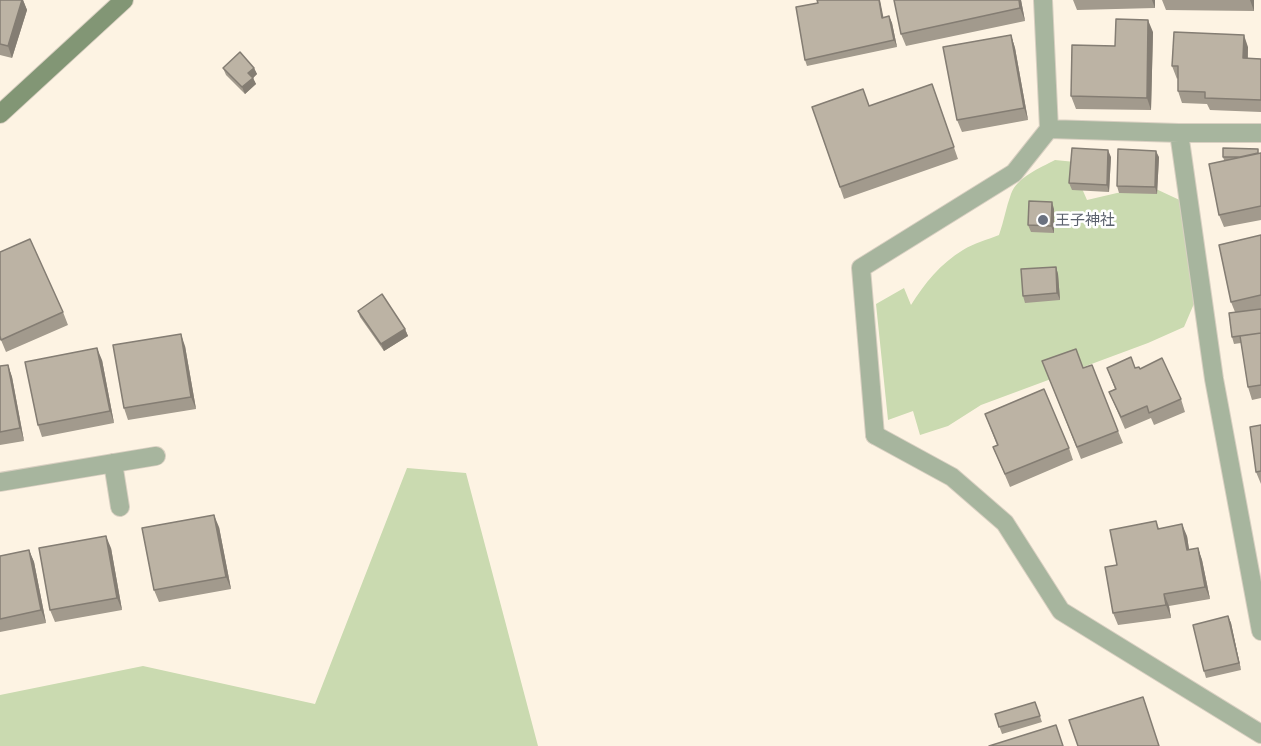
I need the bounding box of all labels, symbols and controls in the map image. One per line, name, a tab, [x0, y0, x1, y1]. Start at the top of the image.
place label: 王子神社	[1055, 211, 1115, 229]
marker: 王子神社	[1036, 213, 1050, 227]

